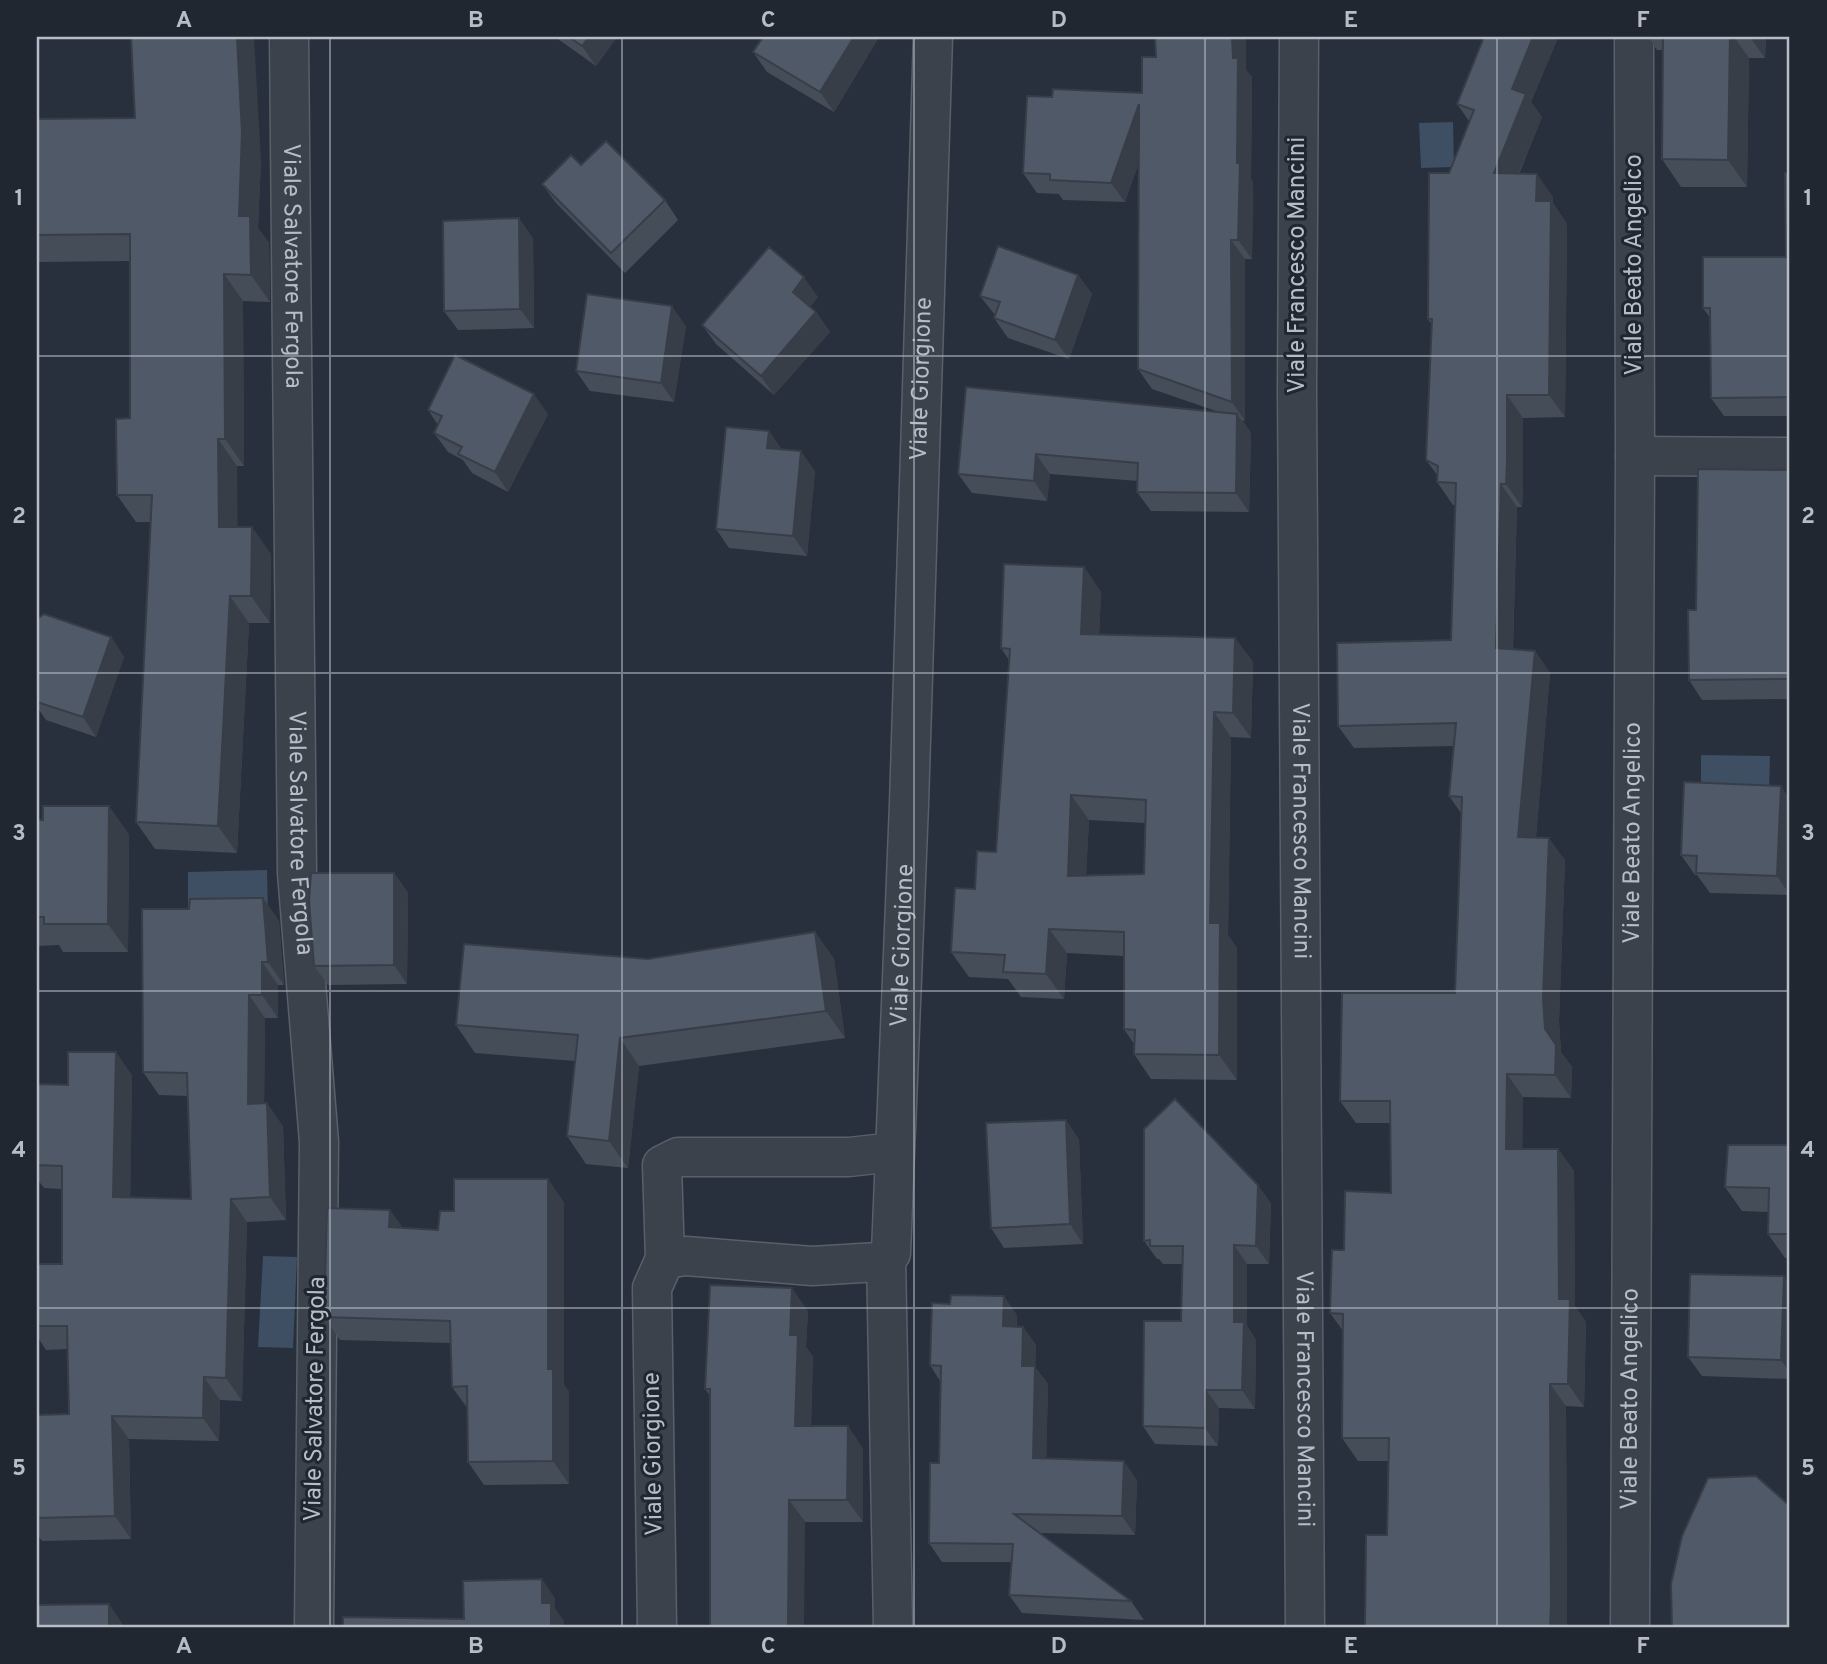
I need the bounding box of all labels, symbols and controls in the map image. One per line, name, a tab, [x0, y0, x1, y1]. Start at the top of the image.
text: A	[176, 7, 192, 36]
text: B	[468, 7, 484, 36]
text: C	[761, 7, 775, 36]
text: D	[1051, 7, 1067, 36]
text: E	[1344, 7, 1358, 36]
text: F	[1636, 7, 1650, 36]
street label: Viale Francesco Mancini	[1283, 137, 1313, 393]
street label: Viale Salvatore Fergola	[275, 143, 307, 389]
street label: Viale Beato Angelico	[1620, 154, 1650, 376]
text: 1	[14, 185, 24, 214]
text: 1	[1803, 185, 1813, 214]
street label: Viale Giorgione	[905, 297, 940, 461]
text: 2	[12, 503, 26, 532]
text: 2	[1801, 503, 1815, 532]
street label: Viale Francesco Mancini	[1284, 702, 1316, 960]
street label: Viale Salvatore Fergola	[280, 710, 319, 957]
street label: Viale Beato Angelico	[1618, 722, 1649, 944]
text: 3	[12, 820, 26, 849]
text: 3	[1801, 820, 1815, 849]
street label: Viale Giorgione	[885, 863, 922, 1028]
text: 4	[12, 1137, 26, 1166]
text: 4	[1801, 1137, 1815, 1166]
street label: Viale Francesco Mancini	[1288, 1270, 1319, 1528]
street label: Viale Salvatore Fergola	[299, 1276, 333, 1522]
street label: Viale Beato Angelico	[1616, 1288, 1646, 1510]
street label: Viale Giorgione	[638, 1372, 670, 1536]
text: 5	[12, 1455, 26, 1484]
text: 5	[1801, 1455, 1815, 1484]
text: A	[176, 1633, 192, 1662]
text: B	[468, 1633, 484, 1662]
text: C	[761, 1633, 775, 1662]
text: D	[1051, 1633, 1067, 1662]
text: E	[1344, 1633, 1358, 1662]
text: F	[1636, 1633, 1650, 1662]

